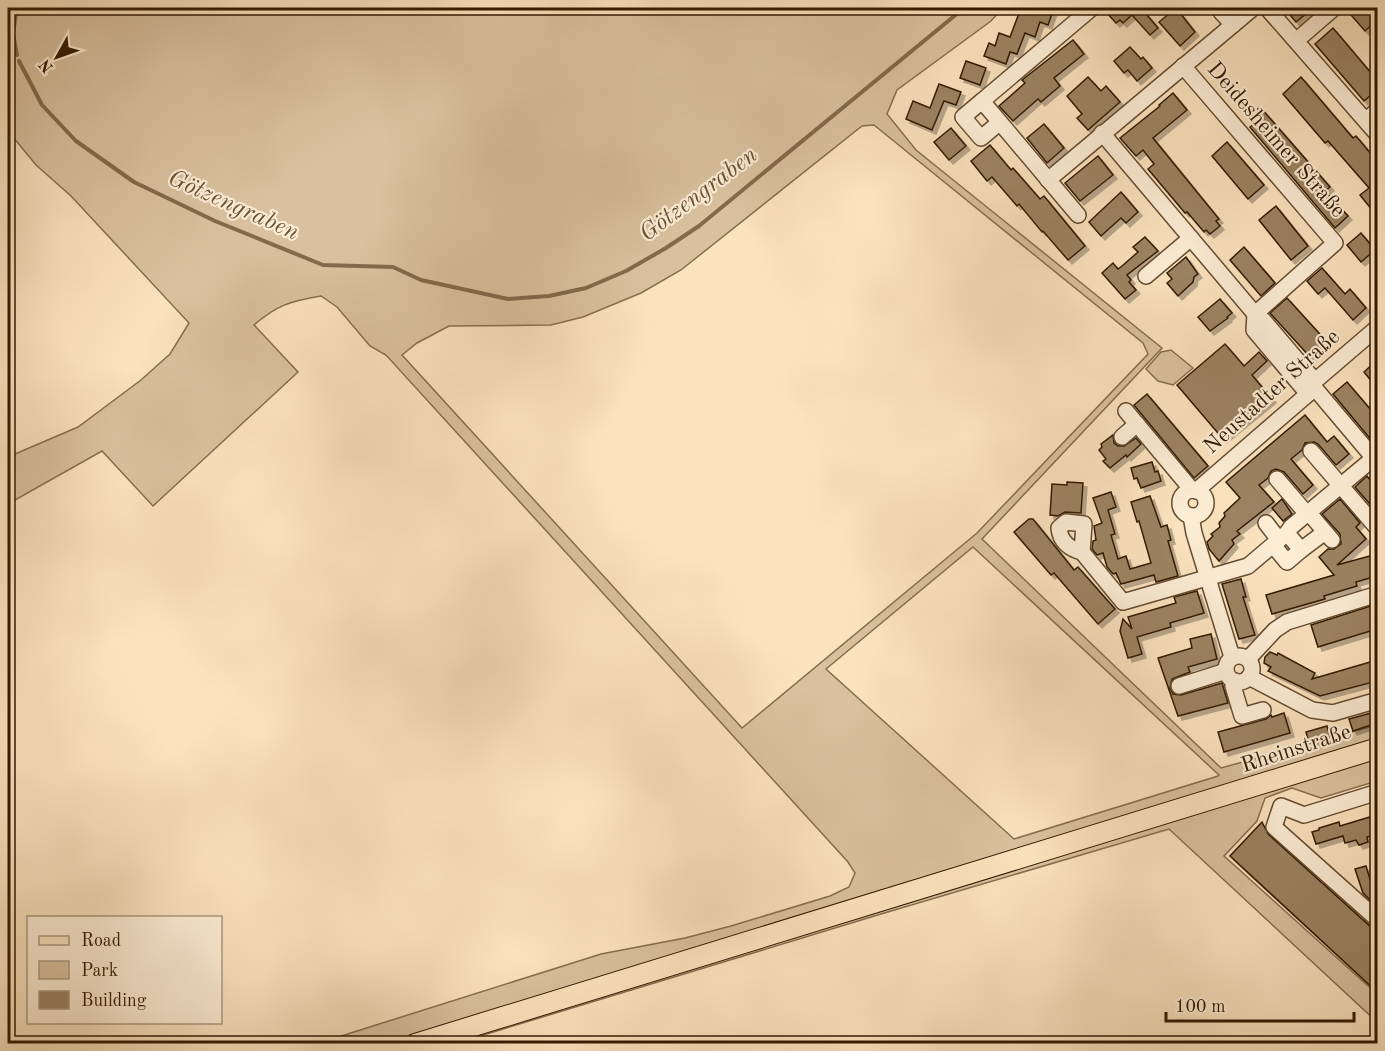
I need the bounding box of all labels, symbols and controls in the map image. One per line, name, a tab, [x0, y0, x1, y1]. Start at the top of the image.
north arrow	[27, 27, 87, 87]
text: N	[36, 55, 57, 75]
street label: Deidesheimer Straße	[1203, 58, 1349, 222]
water label: Götzengraben	[636, 143, 763, 247]
water label: Götzengraben	[164, 166, 302, 246]
street label: Neustadter Straße	[1200, 325, 1344, 459]
street label: Rheinstraße	[1238, 721, 1354, 777]
legend	[27, 916, 222, 1024]
text: Road	[81, 932, 121, 950]
text: Park	[81, 962, 118, 980]
scale bar	[1166, 985, 1354, 1023]
text: Building	[81, 992, 147, 1010]
text: 100 m	[1175, 998, 1226, 1016]

